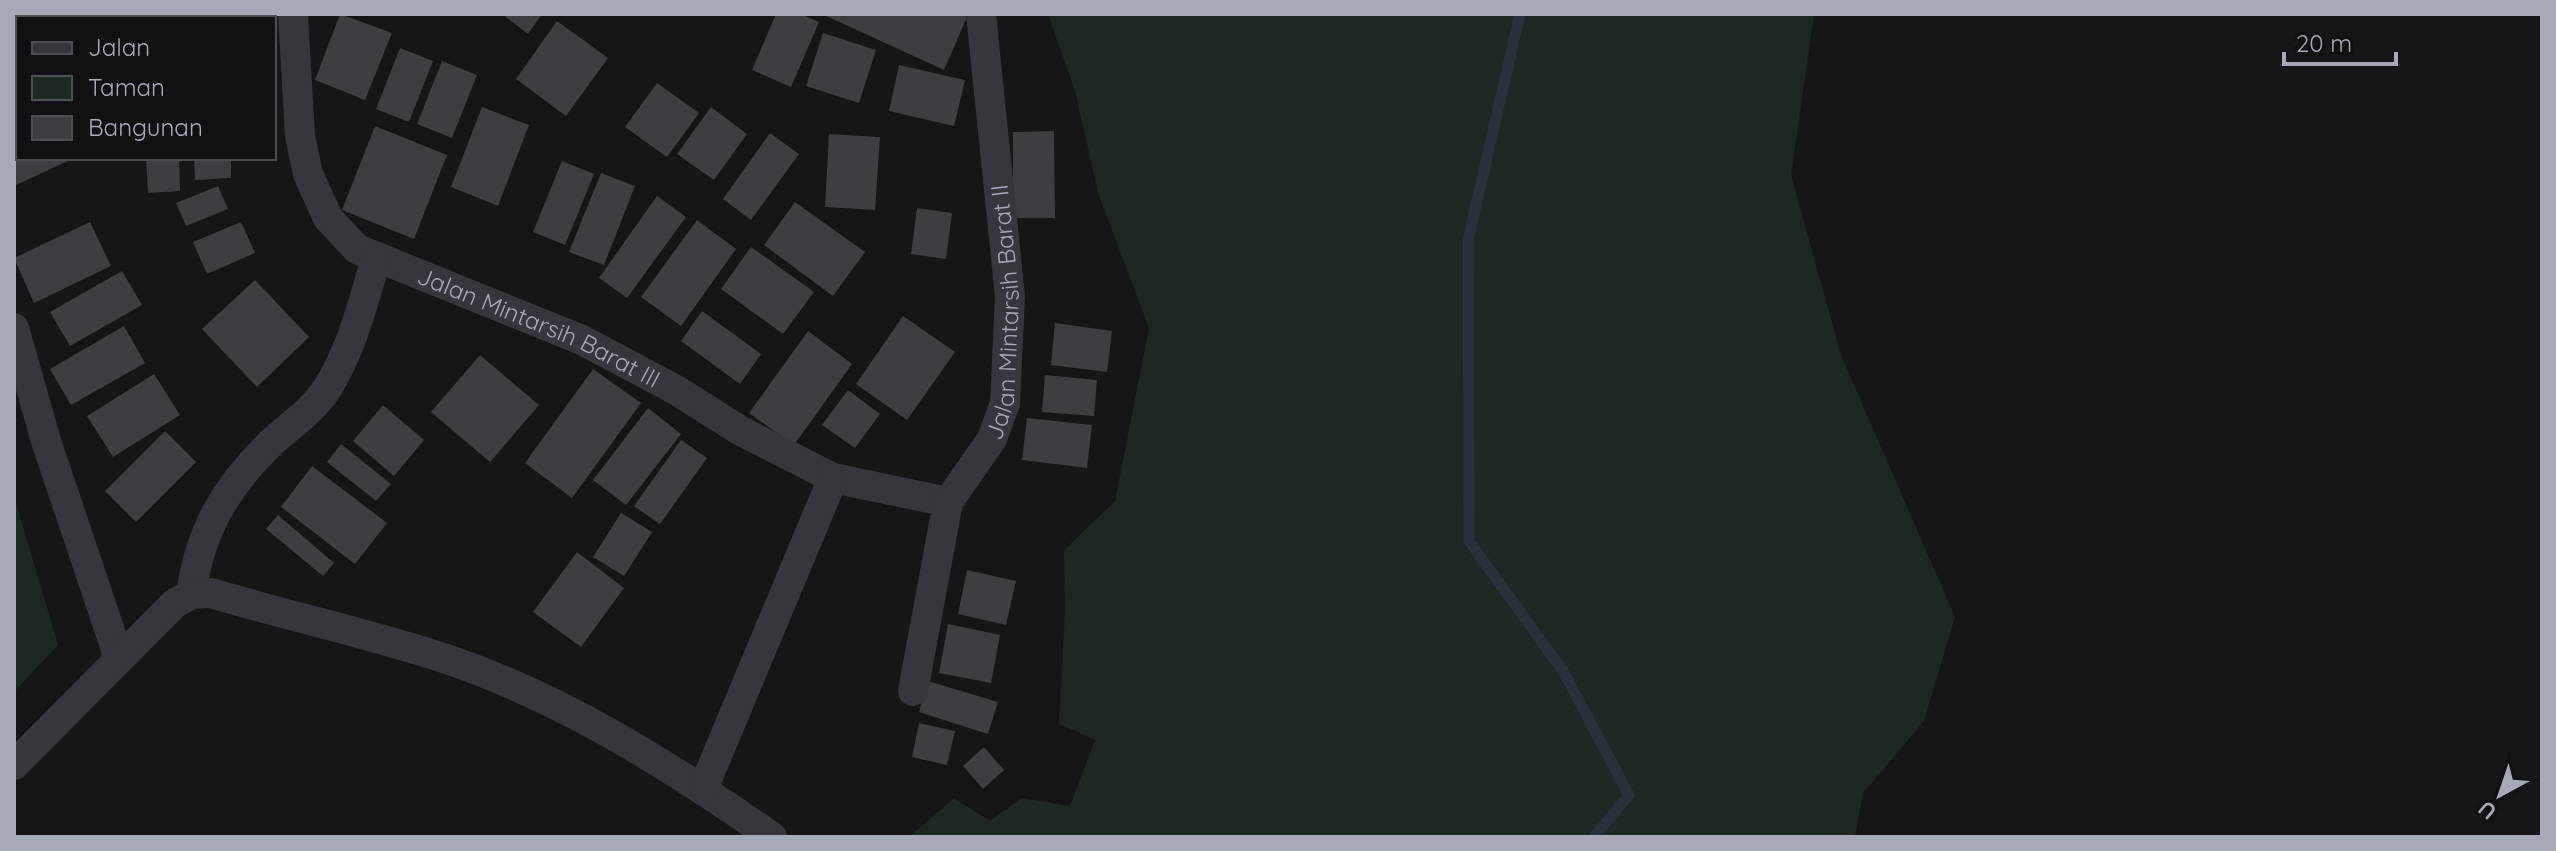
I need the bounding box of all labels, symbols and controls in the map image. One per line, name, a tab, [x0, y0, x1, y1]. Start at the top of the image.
legend	[16, 16, 276, 160]
scale bar	[2284, 16, 2396, 66]
text: 20 m	[2296, 28, 2352, 58]
text: Jalan	[88, 32, 150, 62]
text: Taman	[88, 72, 165, 102]
text: Bangunan	[88, 112, 203, 142]
street label: Jalan Mintarsih Barat II	[978, 183, 1025, 443]
street label: Jalan Mintarsih Barat III	[413, 260, 666, 394]
north arrow	[2460, 755, 2540, 835]
text: U	[2472, 795, 2502, 826]

